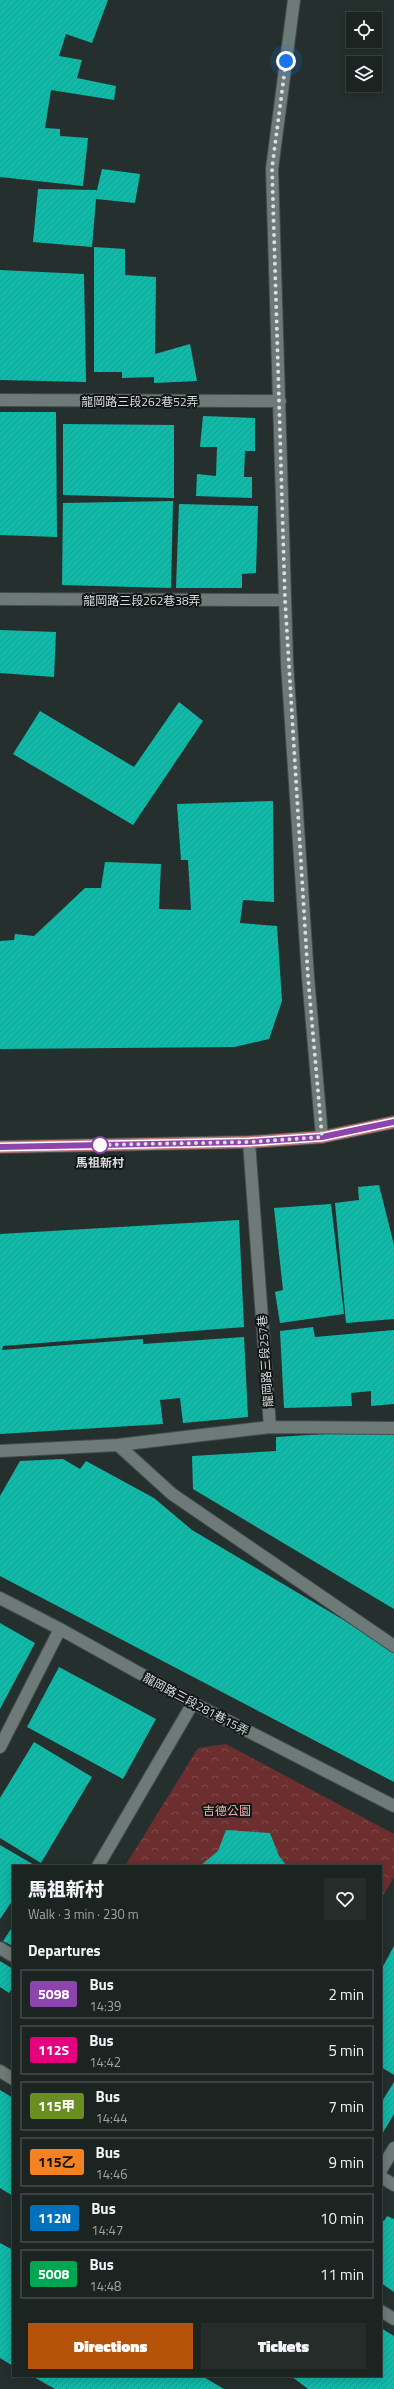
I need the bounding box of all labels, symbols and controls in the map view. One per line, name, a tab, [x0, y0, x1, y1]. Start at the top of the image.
map controls	[346, 12, 382, 92]
button: locate	[346, 12, 382, 48]
your location	[276, 51, 296, 71]
button: layers	[346, 56, 382, 92]
street label: 龍岡路三段262巷52弄	[81, 392, 199, 411]
street label: 龍岡路三段262巷38弄	[83, 591, 201, 610]
marker: 馬祖新村	[91, 1136, 109, 1154]
place label: 馬祖新村	[76, 1153, 124, 1172]
street label: 龍岡路三段257巷	[252, 1314, 278, 1408]
street label: 龍岡路三段281巷15弄	[140, 1668, 252, 1740]
park label: 吉德公園	[203, 1801, 251, 1820]
text: 馬祖新村	[28, 1874, 104, 1903]
button: heart	[324, 1878, 366, 1920]
text: Walk · 3 min · 230 m	[28, 1904, 139, 1924]
text: Departures	[28, 1939, 101, 1962]
text: Bus	[89, 1973, 114, 1996]
text: 5098	[38, 1983, 69, 2004]
text: 2 min	[328, 1983, 364, 2006]
text: 14:39	[89, 1996, 121, 2016]
text: Bus	[89, 2029, 114, 2052]
text: 112S	[38, 2039, 69, 2060]
text: 5 min	[328, 2039, 364, 2062]
text: 14:42	[89, 2052, 121, 2072]
text: Bus	[96, 2085, 120, 2108]
text: 115甲	[38, 2095, 76, 2116]
text: 7 min	[328, 2095, 364, 2118]
text: 14:44	[96, 2108, 127, 2128]
text: Bus	[96, 2141, 120, 2164]
text: 115乙	[38, 2151, 76, 2172]
text: 9 min	[328, 2151, 364, 2174]
text: 14:46	[96, 2164, 127, 2184]
text: Bus	[91, 2197, 116, 2220]
text: 112N	[38, 2207, 71, 2228]
text: 10 min	[320, 2207, 364, 2230]
text: 14:47	[91, 2220, 123, 2240]
text: Bus	[89, 2253, 114, 2276]
text: 5008	[38, 2263, 69, 2284]
text: 11 min	[320, 2263, 364, 2286]
text: 14:48	[89, 2276, 121, 2296]
button: Directions	[28, 2323, 193, 2369]
button: Tickets	[201, 2323, 366, 2369]

